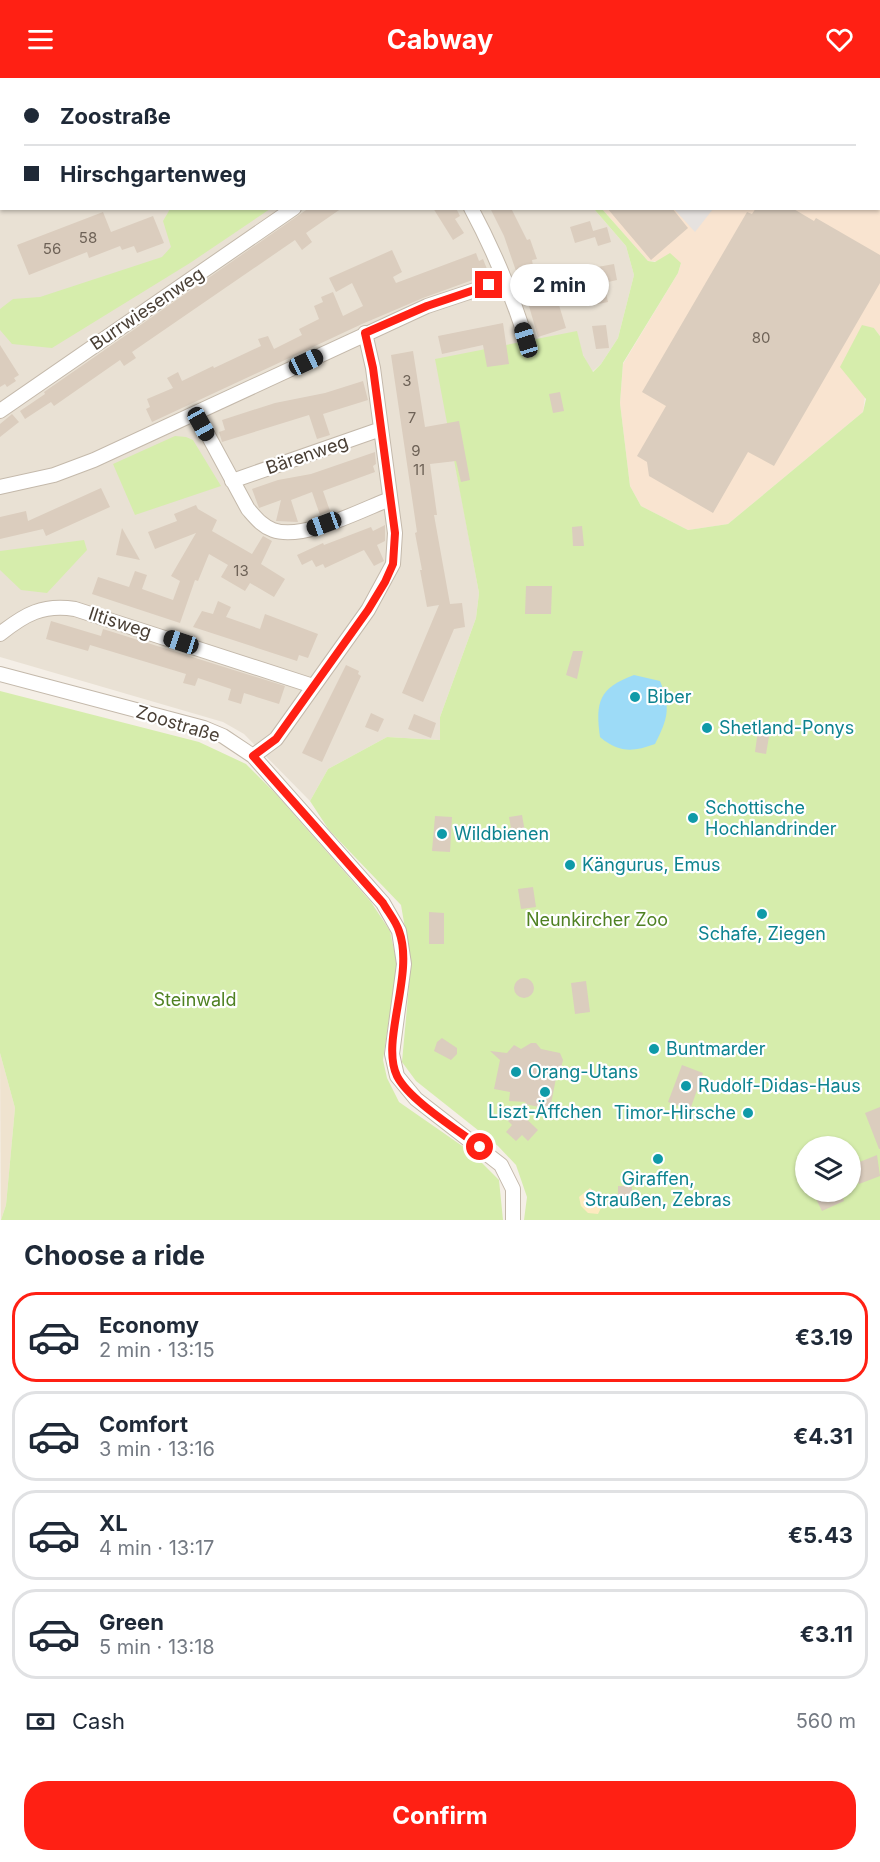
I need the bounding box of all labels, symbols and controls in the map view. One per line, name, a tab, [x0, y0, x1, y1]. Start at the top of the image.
icon: menu	[24, 23, 57, 56]
text: Cabway	[387, 23, 493, 56]
icon: heart	[823, 23, 856, 56]
text: Zoostraße	[60, 103, 171, 129]
text: Hirschgartenweg	[60, 161, 246, 187]
house number: 58	[79, 228, 97, 247]
house number: 56	[43, 239, 61, 258]
street label: Burrwiesenweg	[86, 263, 208, 354]
callout: 2 min	[510, 264, 609, 306]
route end	[475, 271, 502, 298]
text: 2 min	[533, 273, 586, 297]
car	[512, 320, 540, 360]
house number: 80	[752, 328, 770, 347]
car	[286, 346, 326, 378]
house number: 3	[402, 371, 412, 390]
car	[184, 404, 218, 444]
house number: 7	[408, 408, 416, 427]
street label: Bärenweg	[263, 431, 351, 478]
house number: 9	[411, 441, 421, 460]
house number: 11	[413, 460, 425, 479]
car	[304, 509, 344, 539]
house number: 13	[233, 561, 249, 580]
street label: Iltisweg	[86, 602, 154, 643]
car	[161, 628, 201, 656]
place label: Biber	[647, 686, 692, 707]
marker: Biber	[628, 690, 642, 704]
street label: Zoostraße	[134, 701, 223, 746]
place label: Shetland-Ponys	[719, 717, 854, 738]
marker: Shetland-Ponys	[700, 721, 714, 735]
place label: Schottische Hochlandrinder	[705, 797, 837, 839]
marker: Schottische Hochlandrinder	[686, 811, 700, 825]
place label: Wildbienen	[454, 823, 549, 844]
marker: Wildbienen	[435, 827, 449, 841]
place label: Kängurus, Emus	[582, 854, 720, 875]
marker: Kängurus, Emus	[563, 858, 577, 872]
marker: Schafe, Ziegen	[755, 907, 769, 921]
park label: Neunkircher Zoo	[526, 909, 668, 930]
place label: Schafe, Ziegen	[698, 923, 826, 944]
park label: Steinwald	[154, 989, 236, 1010]
place label: Buntmarder	[666, 1038, 766, 1059]
marker: Buntmarder	[647, 1042, 661, 1056]
place label: Orang-Utans	[528, 1061, 638, 1082]
marker: Orang-Utans	[509, 1065, 523, 1079]
place label: Rudolf-Didas-Haus	[698, 1075, 861, 1096]
marker: Rudolf-Didas-Haus	[679, 1079, 693, 1093]
marker: Liszt-Äffchen	[538, 1085, 552, 1099]
place label: Liszt-Äffchen	[488, 1100, 602, 1122]
place label: Timor-Hirsche	[614, 1102, 736, 1123]
marker: Timor-Hirsche	[741, 1106, 755, 1120]
route start	[466, 1133, 493, 1160]
map controls	[795, 1136, 861, 1202]
button: layers	[795, 1136, 861, 1202]
marker: Giraffen, Straußen, Zebras	[651, 1152, 665, 1166]
place label: Giraffen, Straußen, Zebras	[585, 1168, 731, 1210]
text: Choose a ride	[24, 1239, 205, 1272]
icon: car	[27, 1310, 81, 1364]
text: Economy	[99, 1312, 199, 1338]
text: €3.19	[795, 1324, 853, 1350]
text: 2 min · 13:15	[99, 1338, 215, 1362]
icon: car	[27, 1409, 81, 1463]
text: Comfort	[99, 1411, 188, 1437]
text: €4.31	[793, 1423, 853, 1449]
text: 3 min · 13:16	[99, 1437, 215, 1461]
icon: car	[27, 1508, 81, 1562]
text: XL	[99, 1510, 128, 1536]
text: €5.43	[788, 1522, 853, 1548]
text: 4 min · 13:17	[99, 1536, 214, 1560]
icon: car	[27, 1607, 81, 1661]
text: Green	[99, 1609, 164, 1635]
text: €3.11	[800, 1621, 853, 1647]
text: 5 min · 13:18	[99, 1635, 215, 1659]
icon: cash	[24, 1705, 57, 1738]
text: Cash	[72, 1708, 125, 1734]
text: 560 m	[796, 1709, 856, 1733]
button: Confirm	[24, 1781, 856, 1850]

